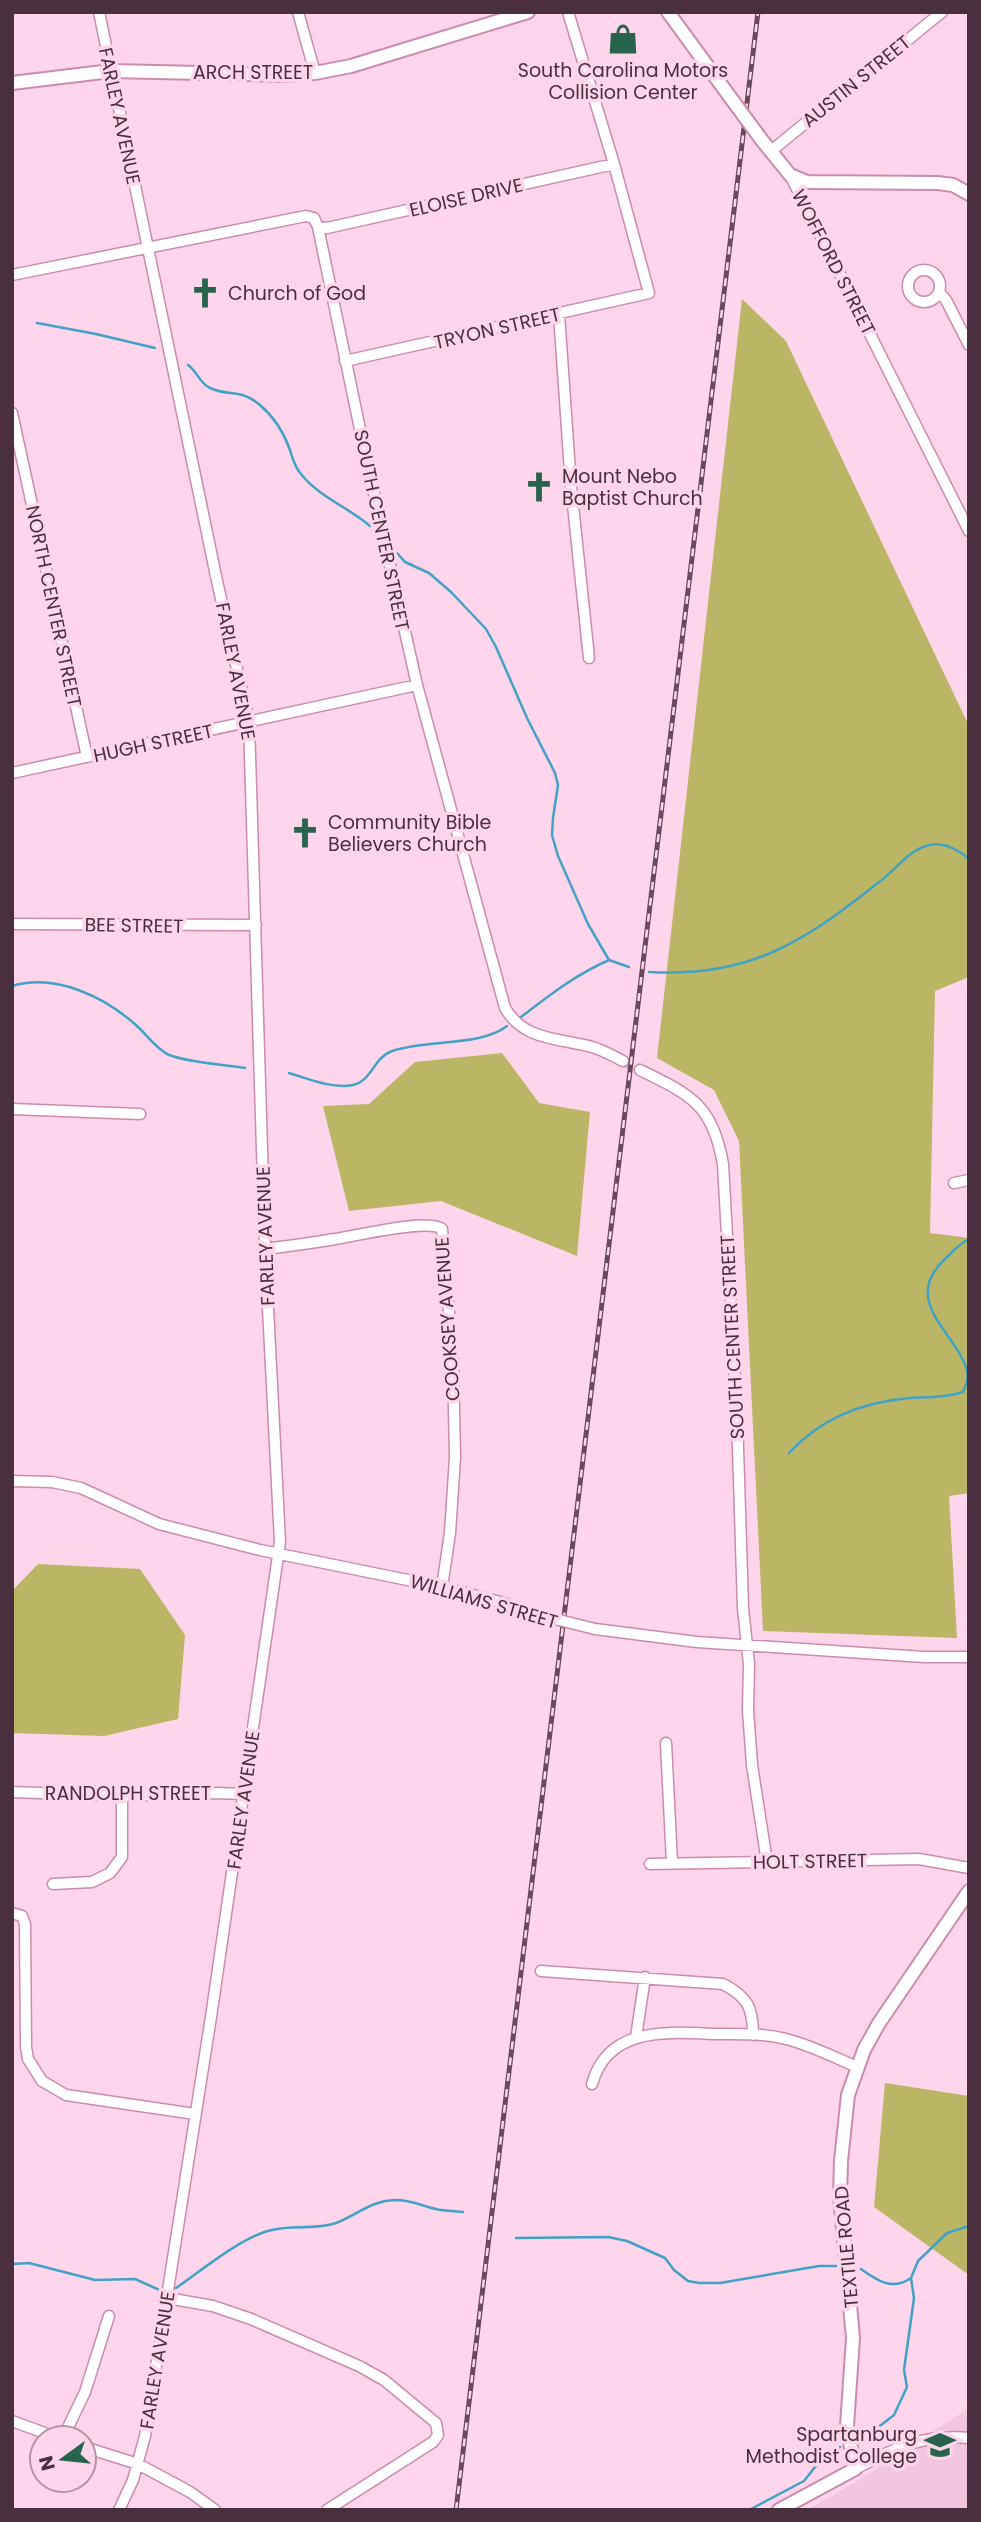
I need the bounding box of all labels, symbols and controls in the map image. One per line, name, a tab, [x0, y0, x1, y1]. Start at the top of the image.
shop icon: South Carolina Motors Collision Center	[606, 22, 640, 56]
street label: AUSTIN STREET	[796, 29, 916, 134]
street label: FARLEY AVENUE	[92, 45, 147, 187]
place label: South Carolina Motors Collision Center	[518, 57, 728, 106]
street label: ARCH STREET	[193, 59, 313, 86]
street label: ELOISE DRIVE	[407, 171, 526, 224]
street label: WOFFORD STREET	[785, 185, 882, 340]
church icon: Church of God	[188, 276, 222, 310]
place label: Church of God	[228, 280, 366, 307]
street label: TRYON STREET	[431, 301, 563, 356]
street label: SOUTH CENTER STREET	[347, 427, 416, 633]
place label: Mount Nebo Baptist Church	[562, 463, 703, 512]
church icon: Mount Nebo Baptist Church	[522, 470, 556, 504]
street label: NORTH CENTER STREET	[19, 503, 88, 709]
street label: FARLEY AVENUE	[209, 600, 262, 742]
street label: HUGH STREET	[91, 718, 215, 769]
place label: Community Bible Believers Church	[328, 809, 491, 858]
church icon: Community Bible Believers Church	[288, 816, 322, 850]
street label: BEE STREET	[84, 911, 184, 940]
street label: FARLEY AVENUE	[250, 1166, 281, 1306]
street label: SOUTH CENTER STREET	[714, 1234, 751, 1440]
street label: COOKSEY AVENUE	[428, 1236, 467, 1402]
street label: WILLIAMS STREET	[407, 1567, 561, 1635]
street label: FARLEY AVENUE	[220, 1729, 267, 1871]
street label: RANDOLPH STREET	[45, 1780, 211, 1807]
street label: HOLT STREET	[753, 1847, 867, 1876]
street label: TEXTILE ROAD	[828, 2185, 865, 2309]
street label: FARLEY AVENUE	[133, 2289, 182, 2431]
place label: Spartanburg Methodist College	[746, 2421, 917, 2470]
north arrow	[28, 2424, 98, 2494]
school or university icon: Spartanburg Methodist College	[923, 2428, 957, 2462]
text: N	[32, 2453, 62, 2474]

